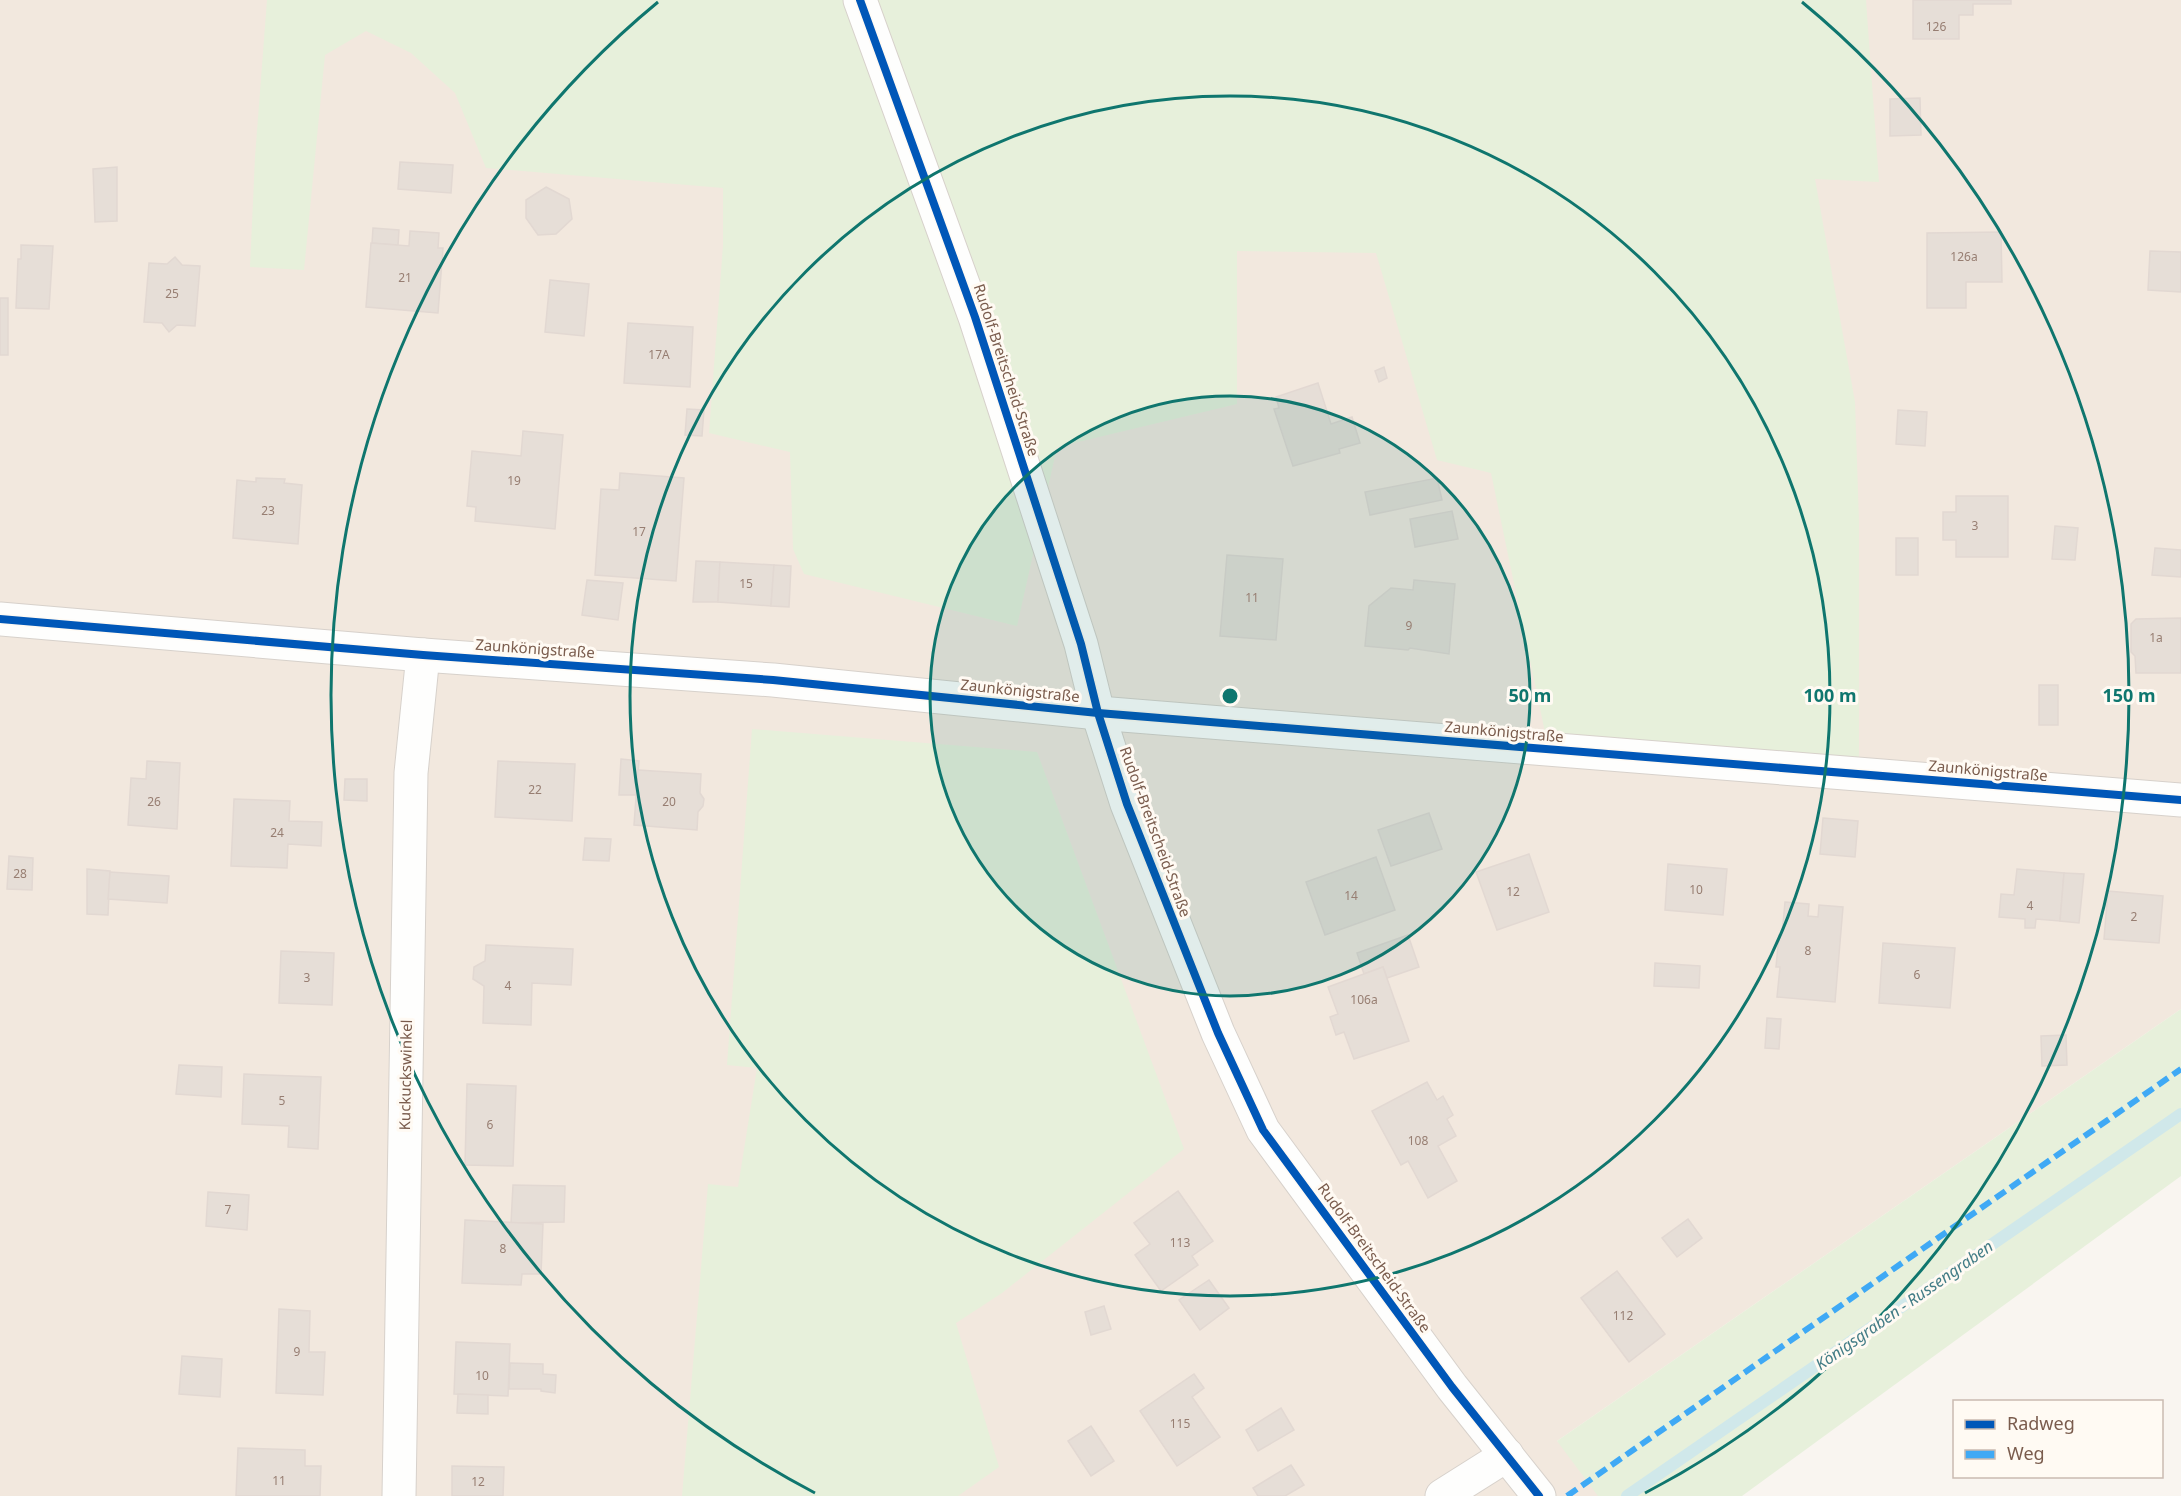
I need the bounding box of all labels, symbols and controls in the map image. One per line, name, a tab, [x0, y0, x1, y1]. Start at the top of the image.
house number: 126	[1926, 18, 1946, 35]
house number: 126a	[1950, 248, 1978, 265]
house number: 21	[398, 269, 412, 286]
street label: Rudolf-Breitscheid-Straße	[970, 281, 1044, 458]
house number: 25	[165, 285, 179, 302]
house number: 17A	[648, 346, 670, 363]
house number: 19	[507, 472, 521, 489]
house number: 23	[261, 502, 275, 519]
house number: 3	[1972, 517, 1979, 534]
house number: 17	[632, 523, 646, 540]
house number: 15	[739, 575, 753, 592]
house number: 11	[1245, 589, 1259, 606]
house number: 9	[1406, 617, 1413, 634]
house number: 1a	[2149, 629, 2163, 646]
street label: Zaunkönigstraße	[475, 634, 596, 662]
street label: Zaunkönigstraße	[959, 674, 1081, 706]
text: 50 m	[1509, 683, 1551, 707]
text: 100 m	[1803, 683, 1857, 707]
text: 150 m	[2102, 683, 2156, 707]
centre of rings	[1220, 686, 1240, 706]
street label: Zaunkönigstraße	[1444, 716, 1565, 746]
street label: Rudolf-Breitscheid-Straße	[1116, 744, 1196, 920]
street label: Zaunkönigstraße	[1928, 755, 2049, 785]
house number: 22	[528, 781, 542, 798]
house number: 26	[147, 793, 161, 810]
house number: 20	[662, 793, 676, 810]
house number: 24	[270, 824, 284, 841]
house number: 28	[13, 865, 27, 882]
house number: 10	[1689, 881, 1703, 898]
house number: 12	[1506, 883, 1520, 900]
house number: 14	[1344, 887, 1358, 904]
house number: 4	[2027, 897, 2034, 914]
house number: 2	[2131, 908, 2138, 925]
house number: 8	[1805, 942, 1812, 959]
house number: 6	[1914, 966, 1921, 983]
house number: 3	[304, 969, 311, 986]
house number: 4	[505, 977, 512, 994]
house number: 106a	[1350, 991, 1378, 1008]
street label: Kuckuckswinkel	[394, 1019, 416, 1131]
house number: 5	[279, 1092, 286, 1109]
house number: 6	[487, 1116, 494, 1133]
house number: 108	[1408, 1132, 1428, 1149]
street label: Rudolf-Breitscheid-Straße	[1314, 1179, 1436, 1336]
house number: 7	[225, 1201, 232, 1218]
house number: 113	[1170, 1234, 1190, 1251]
water label: Königsgraben - Russengraben	[1811, 1235, 1997, 1375]
house number: 8	[500, 1240, 507, 1257]
house number: 112	[1613, 1307, 1633, 1324]
house number: 9	[294, 1343, 301, 1360]
house number: 10	[475, 1367, 489, 1384]
legend	[1953, 1400, 2163, 1478]
text: Radweg	[2007, 1411, 2075, 1435]
house number: 115	[1170, 1415, 1190, 1432]
text: Weg	[2007, 1441, 2045, 1465]
house number: 11	[272, 1472, 286, 1489]
house number: 12	[471, 1473, 485, 1490]

